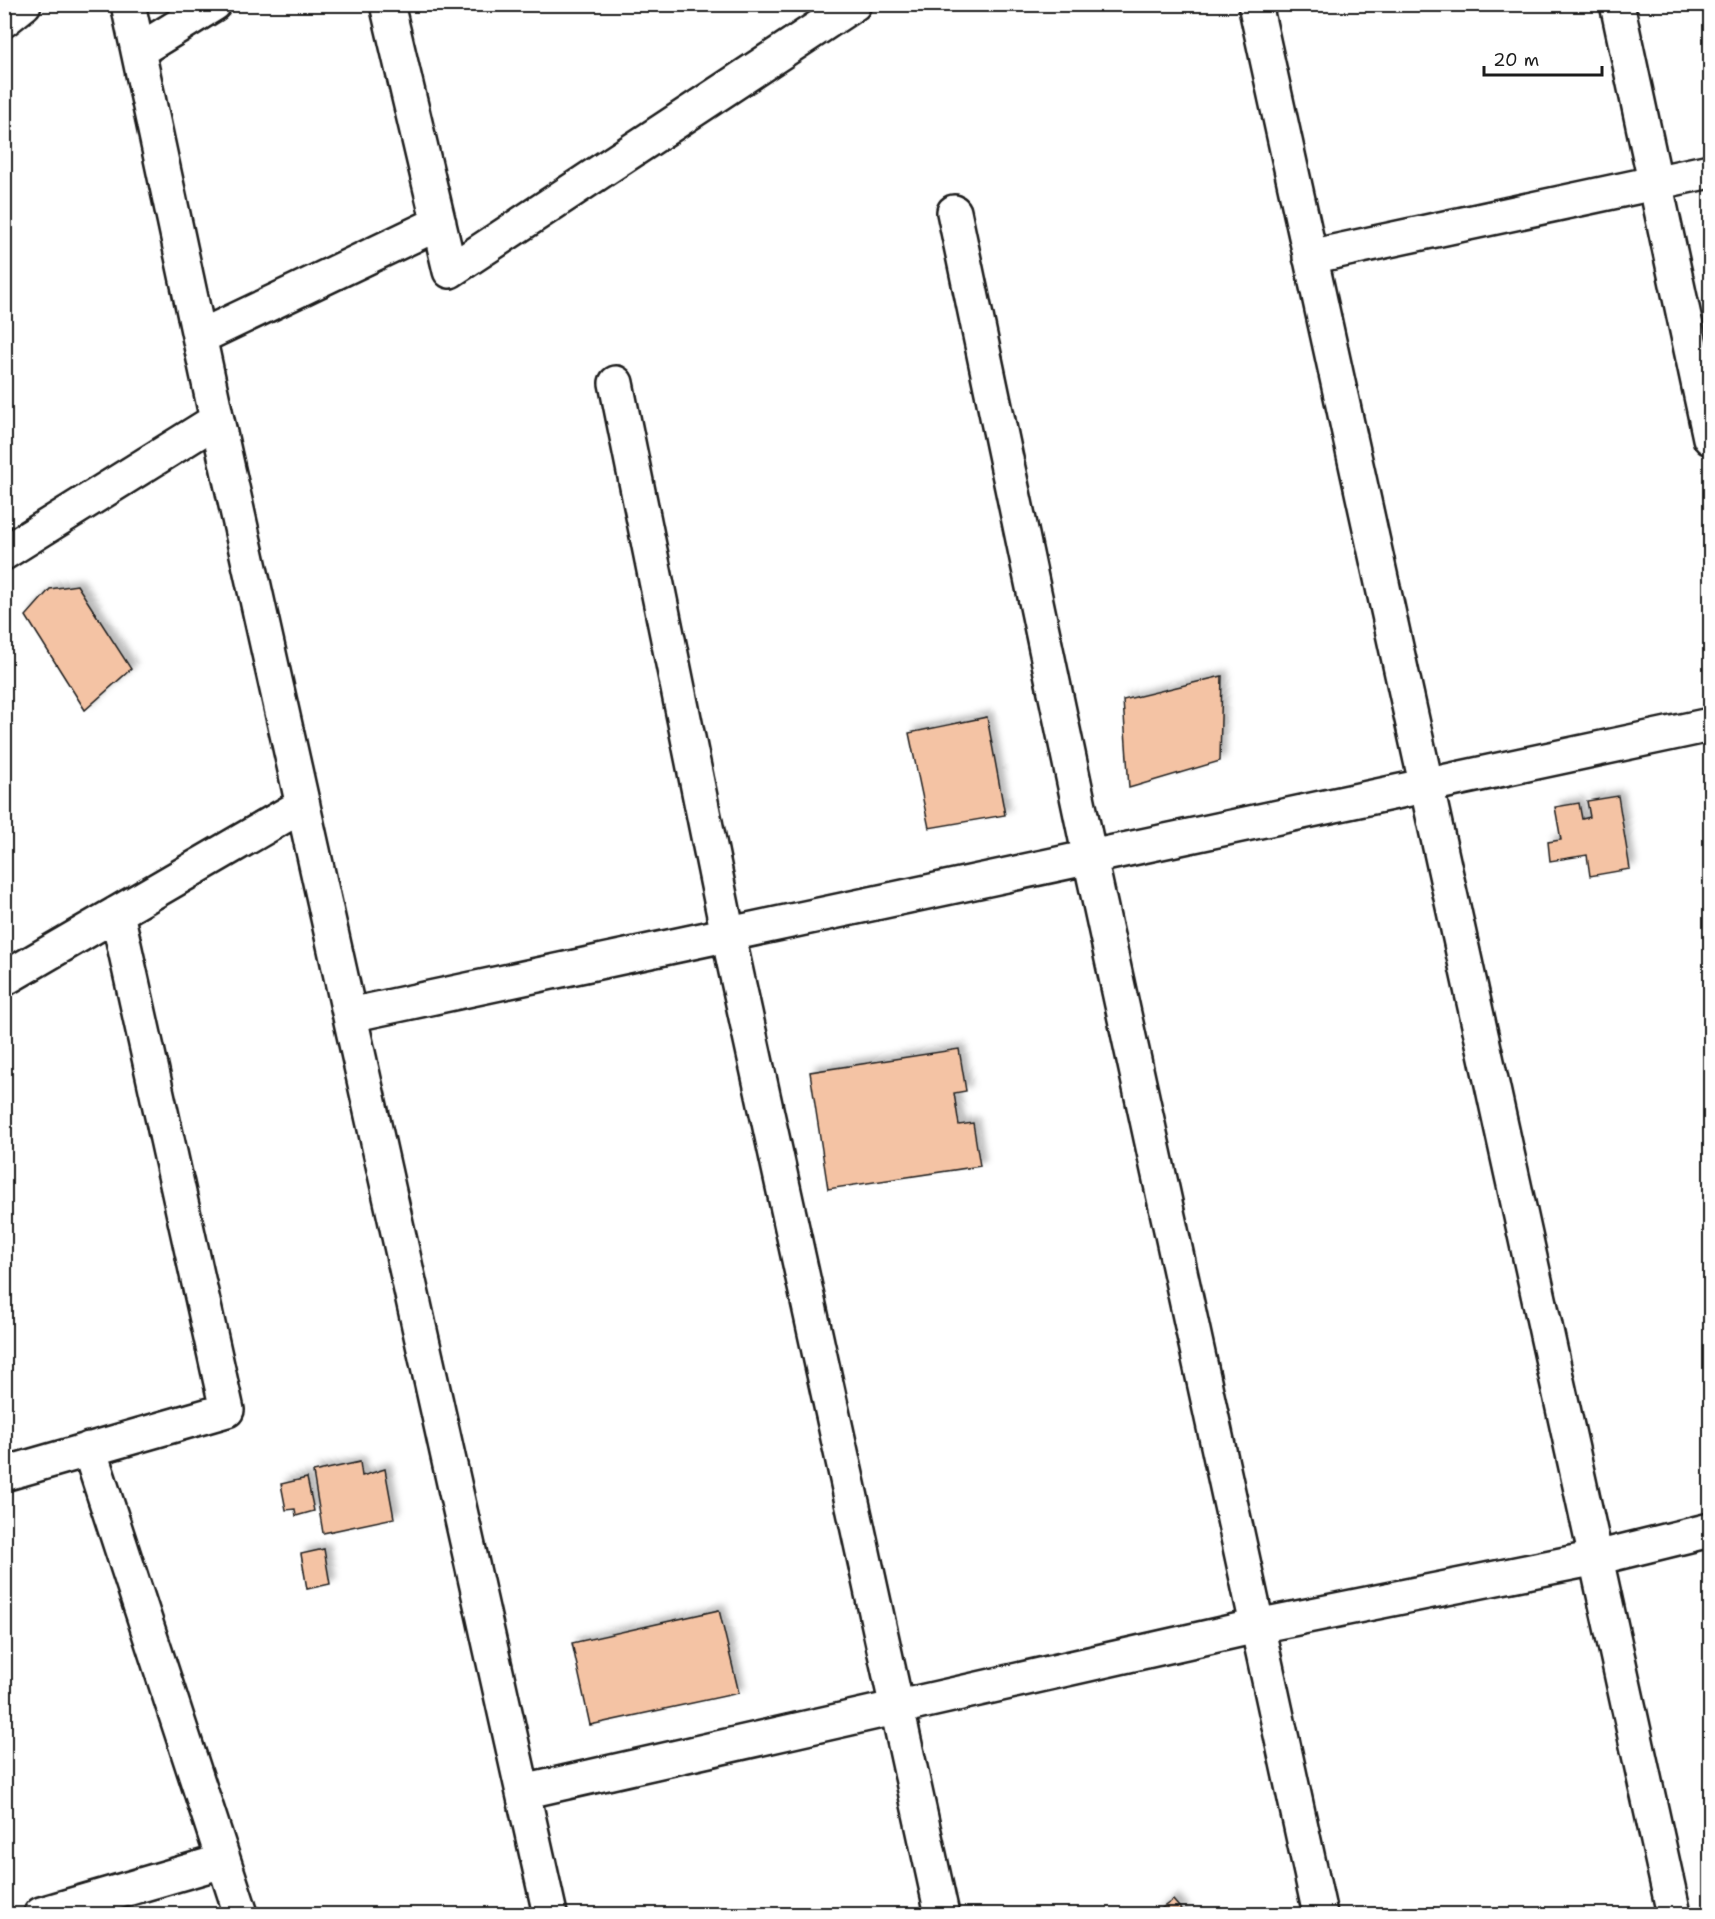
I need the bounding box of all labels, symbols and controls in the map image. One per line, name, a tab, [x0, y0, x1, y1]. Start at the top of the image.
scale bar	[1484, 39, 1602, 77]
text: 20 m	[1493, 48, 1539, 72]

